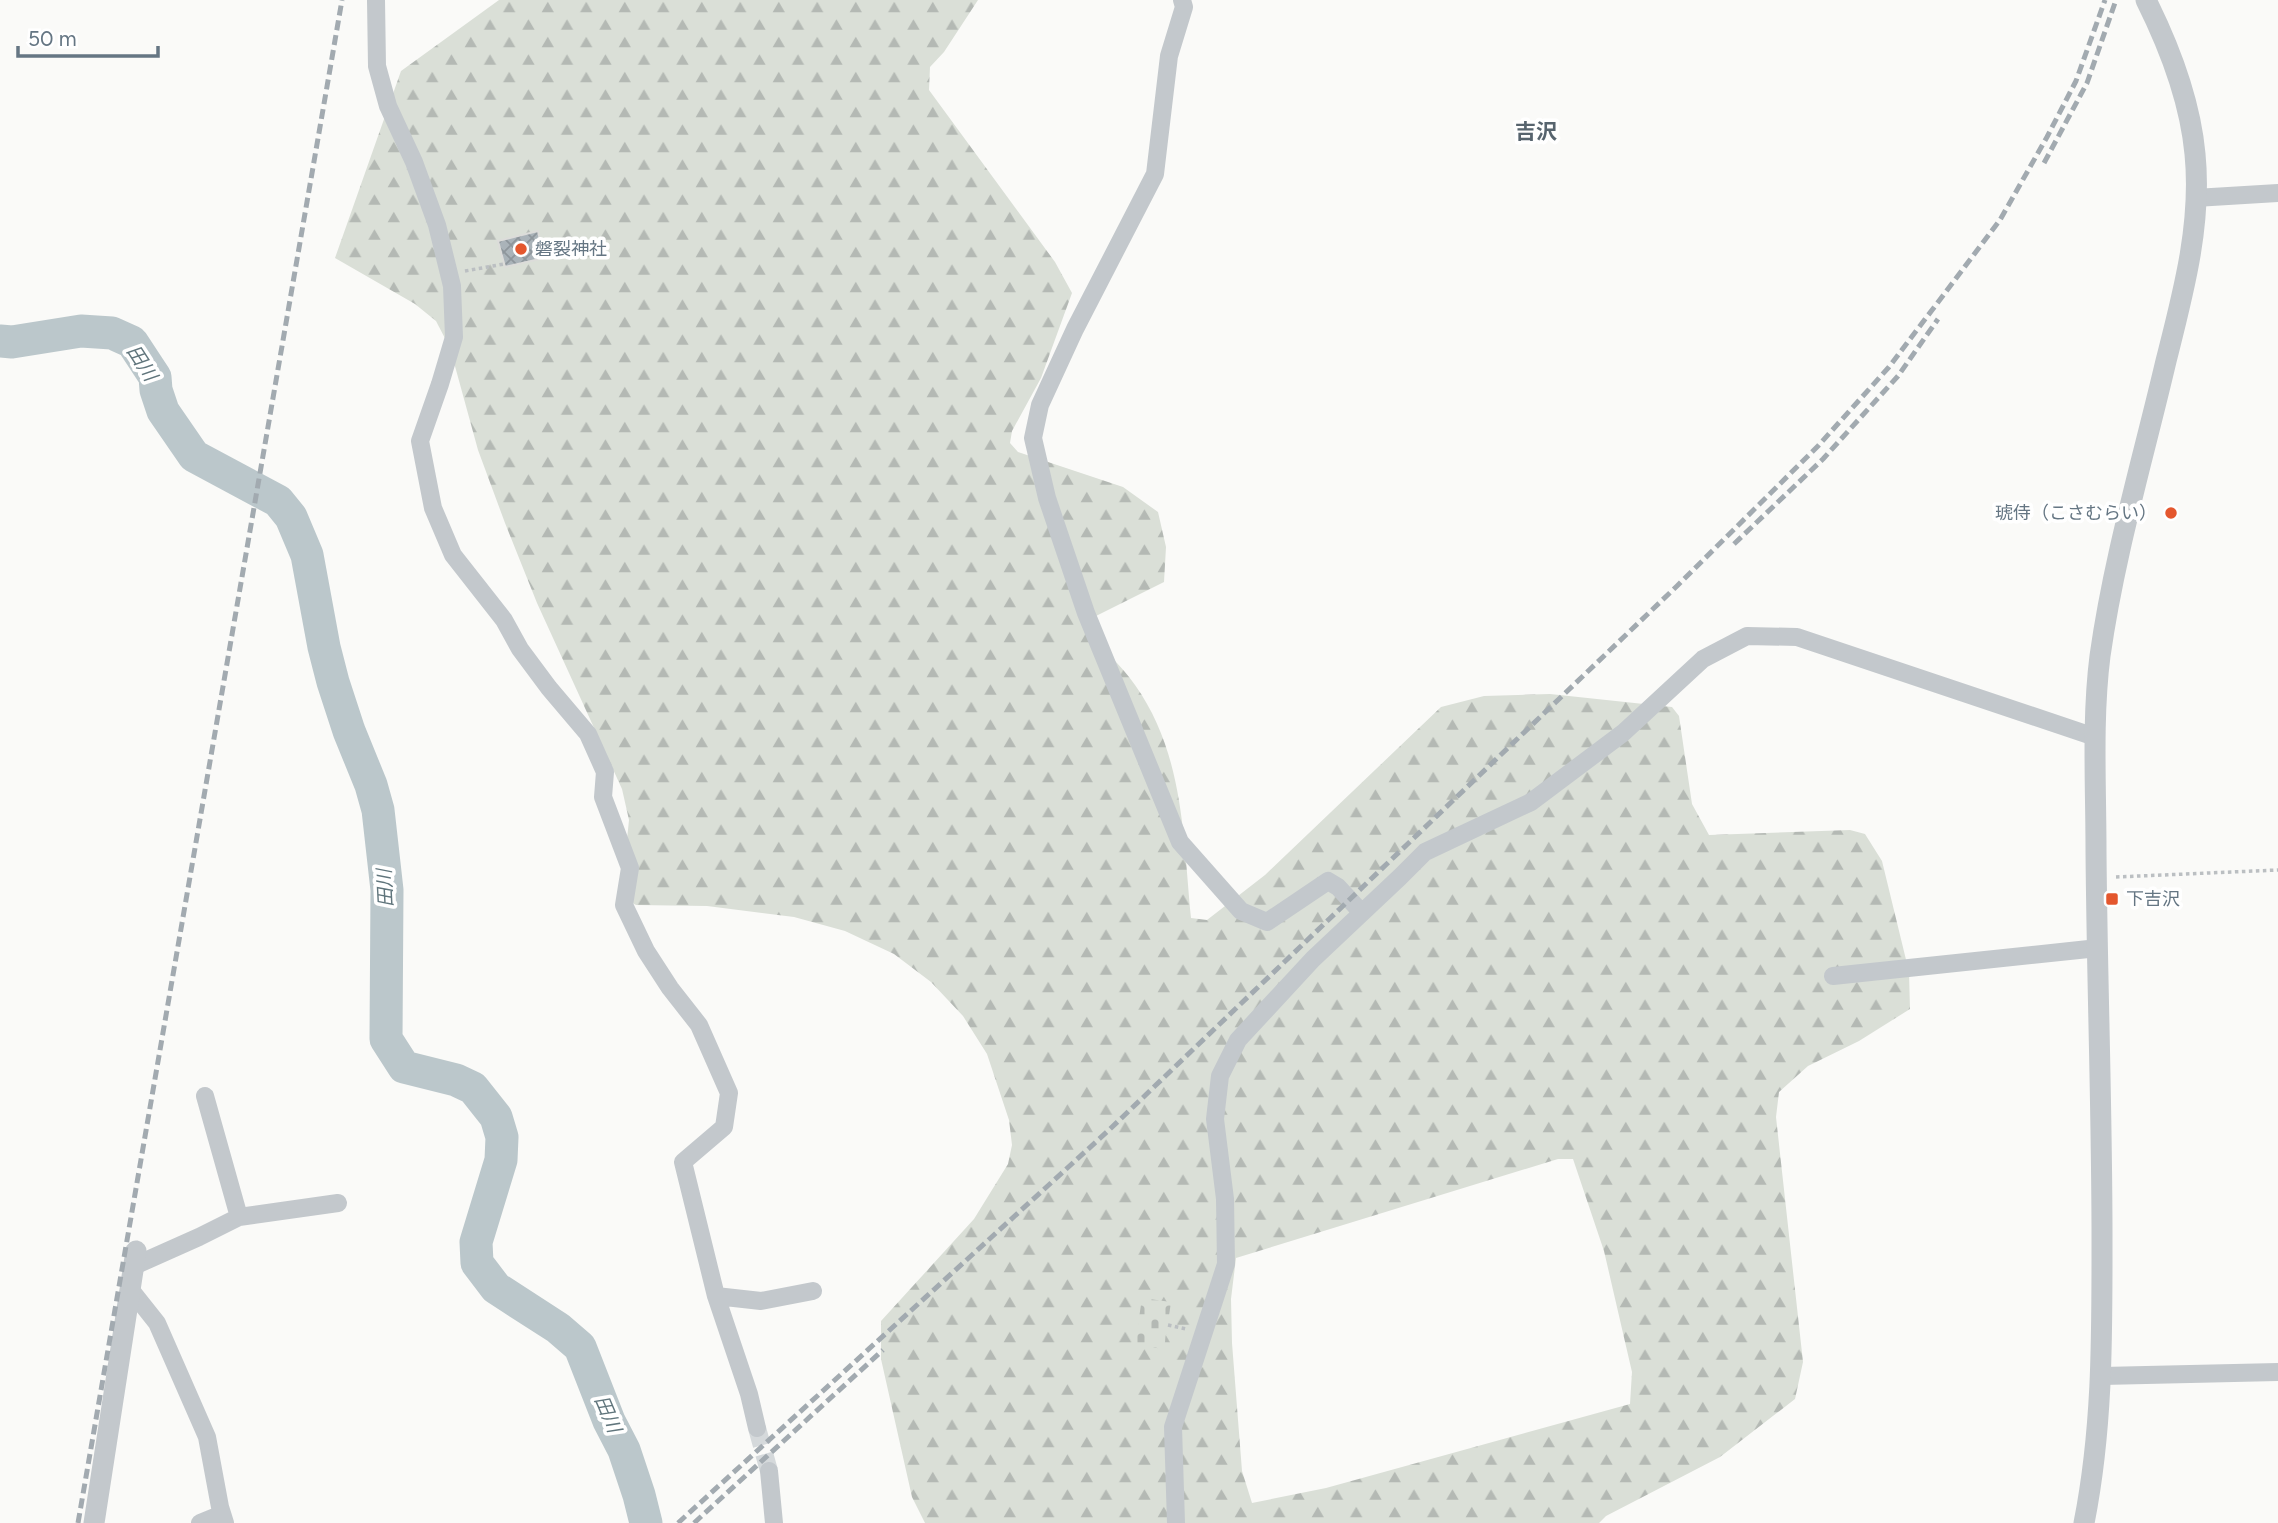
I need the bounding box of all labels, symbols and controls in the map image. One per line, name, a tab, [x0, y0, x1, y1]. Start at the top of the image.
scale bar	[18, 14, 158, 58]
text: 50 m	[28, 26, 77, 51]
district label: 吉沢	[1515, 119, 1557, 144]
place label: 磐裂神社	[535, 238, 607, 260]
marker: 磐裂神社	[513, 241, 529, 257]
water label: 田川	[122, 341, 163, 387]
place label: 琥侍（こさむらい）	[1995, 502, 2157, 524]
marker: 琥侍（こさむらい）	[2163, 505, 2179, 521]
water label: 田川	[372, 866, 397, 908]
place label: 下吉沢	[2126, 888, 2180, 910]
marker: 下吉沢	[2104, 891, 2120, 907]
water label: 田川	[590, 1392, 627, 1438]

